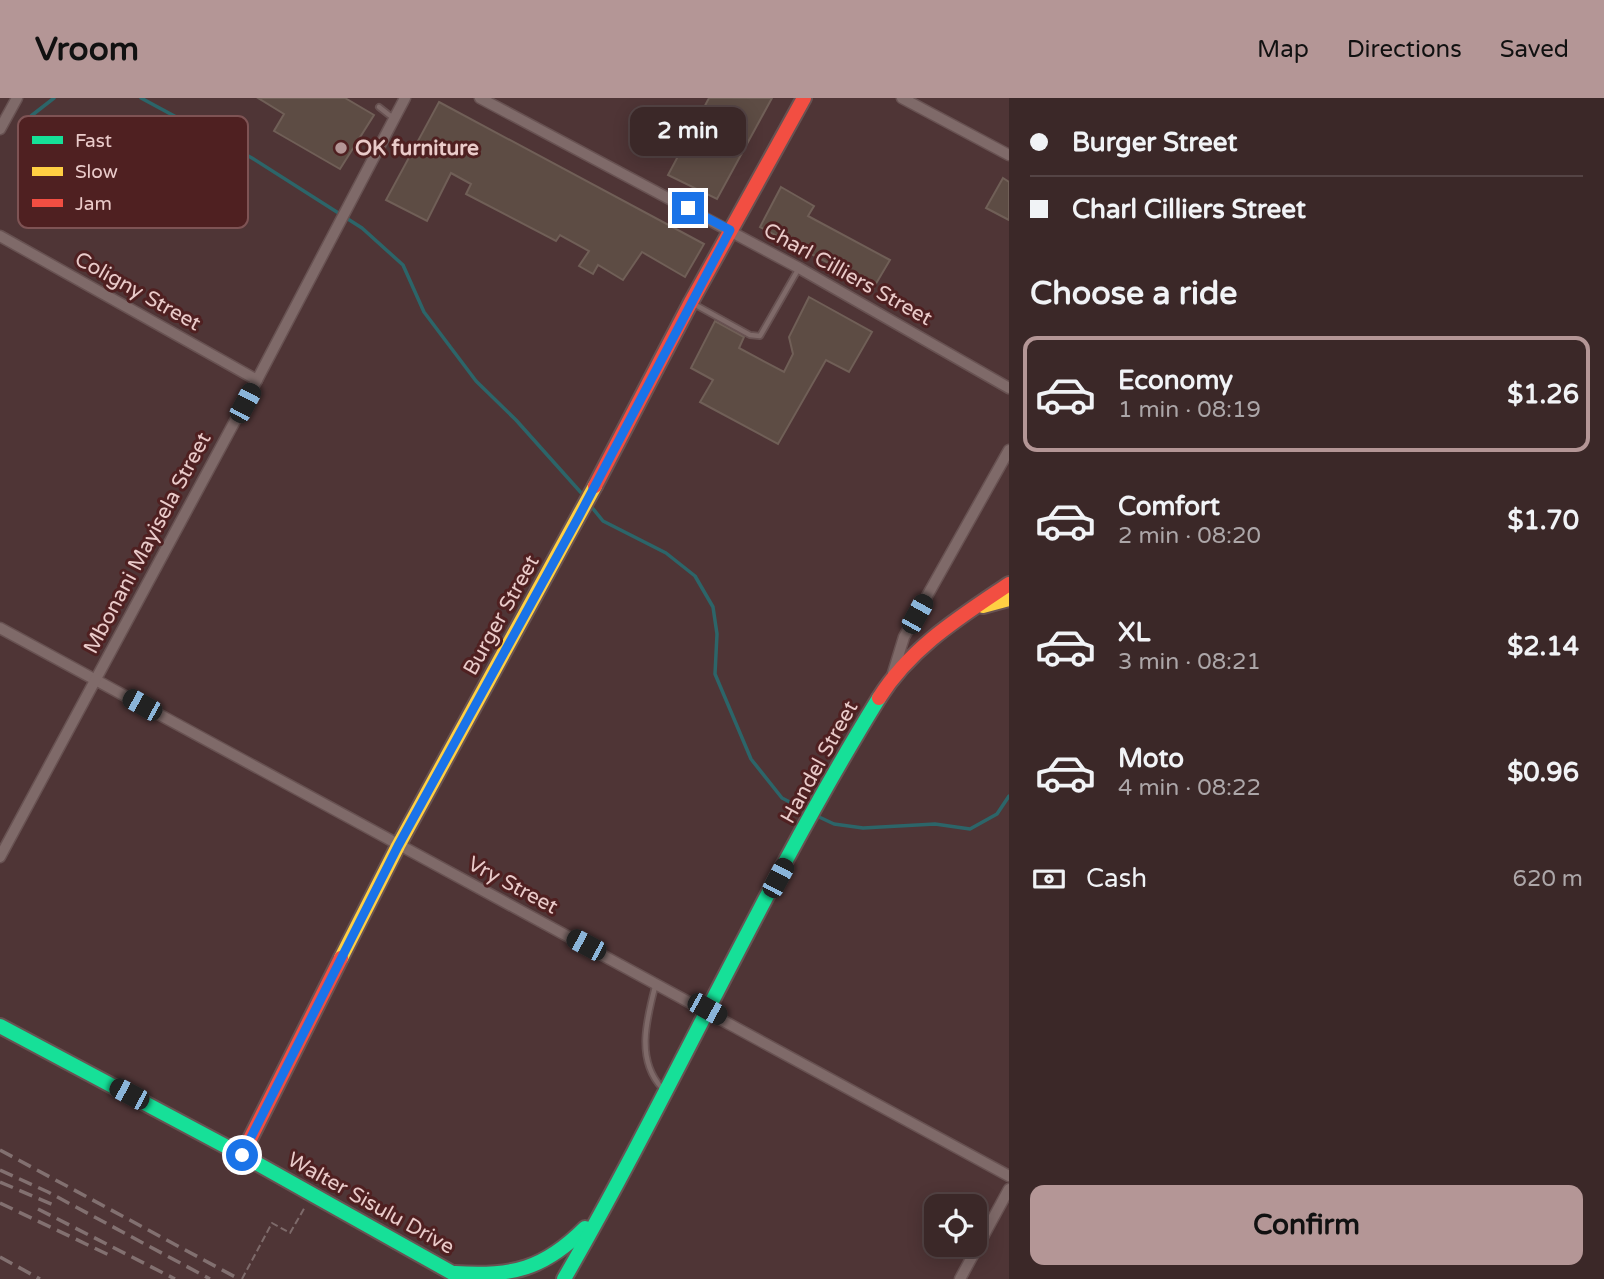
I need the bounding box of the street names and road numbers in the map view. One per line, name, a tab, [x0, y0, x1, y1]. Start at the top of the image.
street label: Charl Cilliers Street	[759, 218, 936, 331]
street label: Coligny Street	[70, 247, 205, 336]
street label: Mbonani Mayisela Street	[78, 428, 216, 658]
street label: Burger Street	[458, 551, 545, 680]
street label: Handel Street	[775, 697, 863, 828]
street label: Vry Street	[463, 851, 562, 920]
street label: Walter Sisulu Drive	[283, 1147, 459, 1260]

